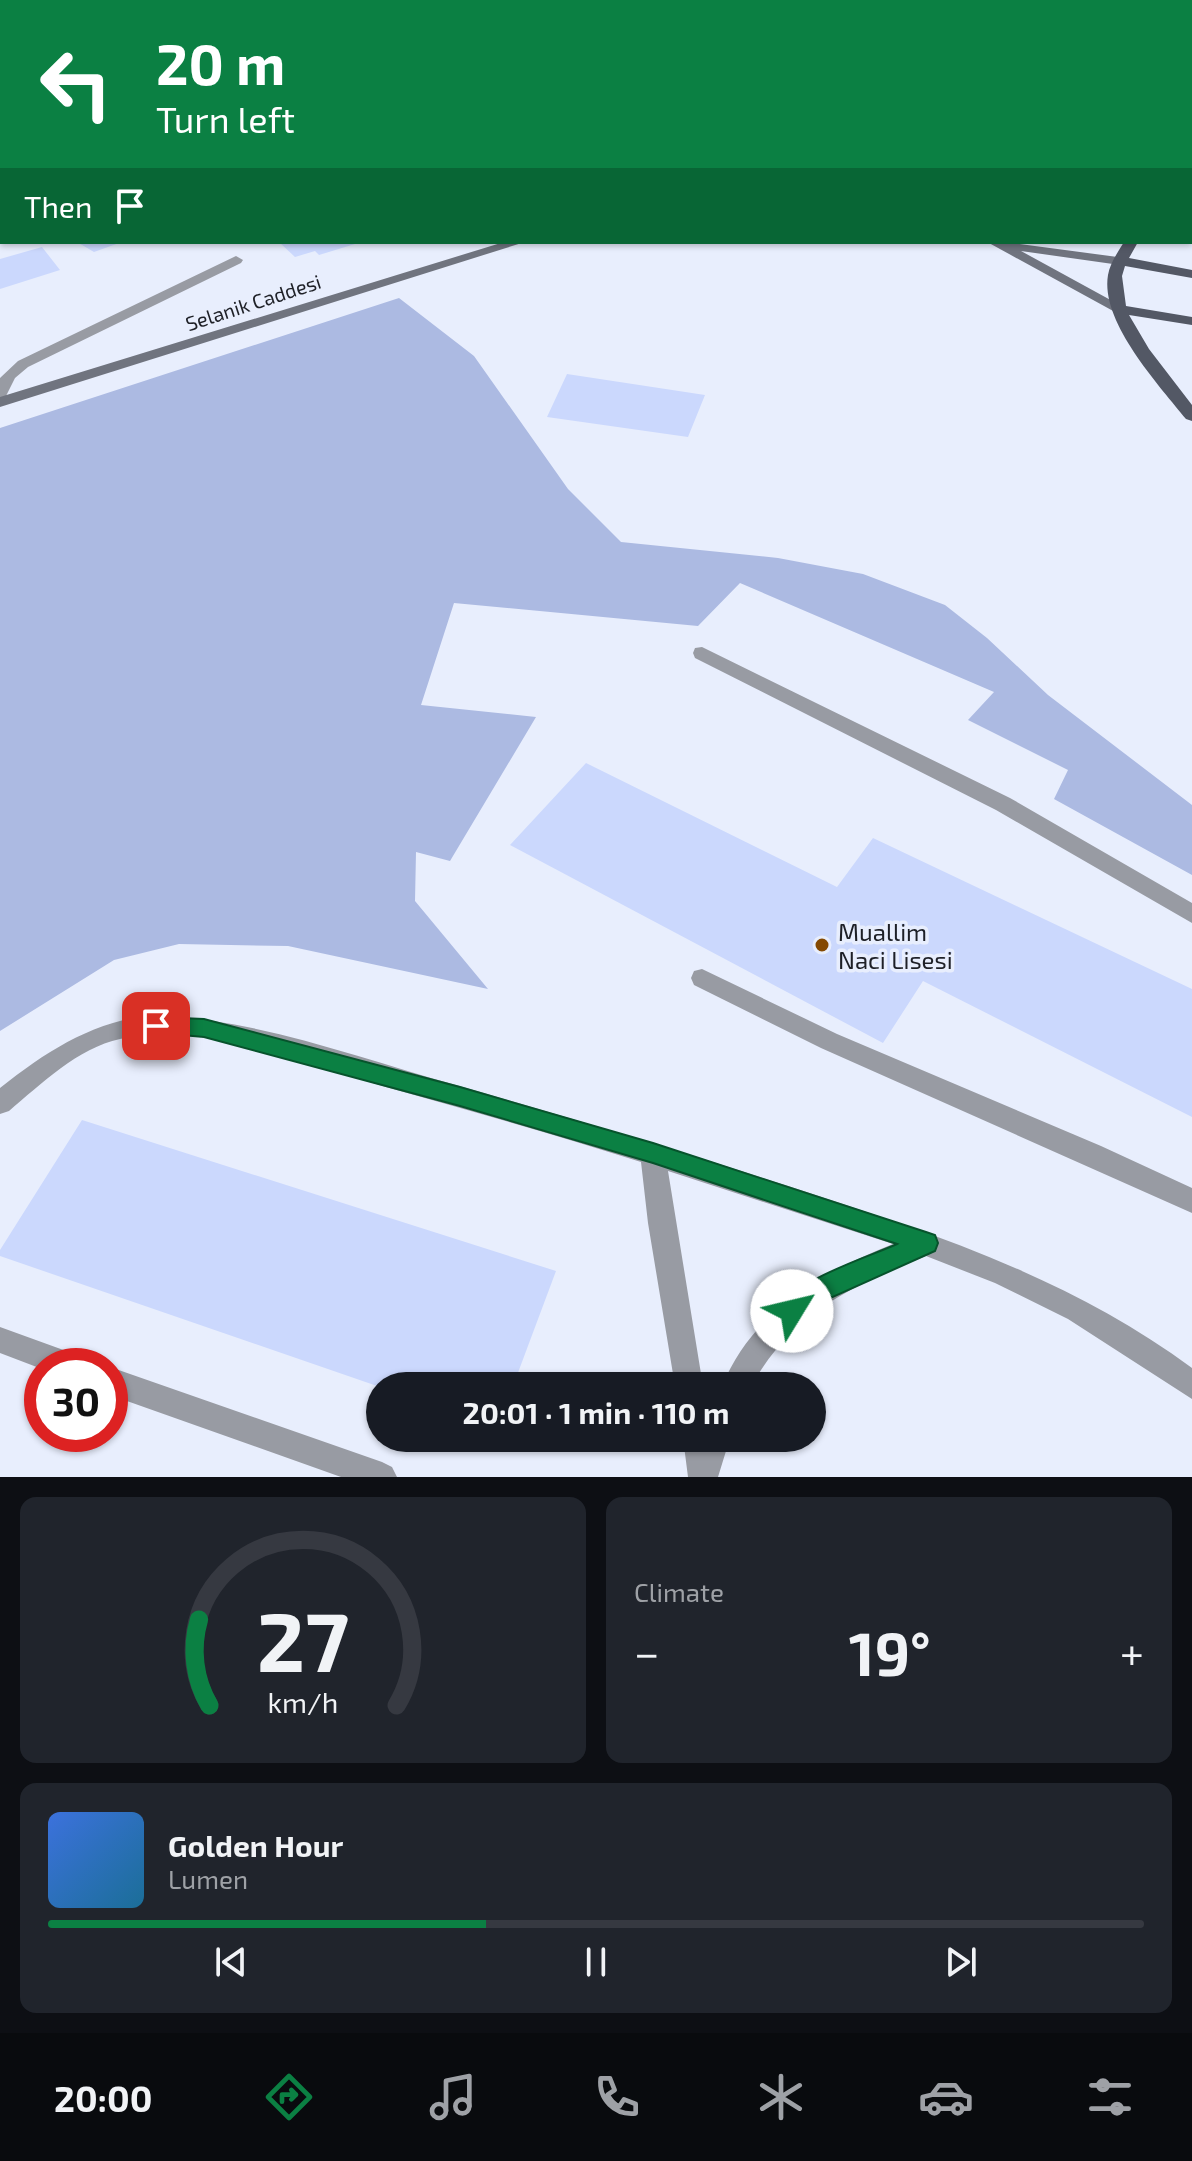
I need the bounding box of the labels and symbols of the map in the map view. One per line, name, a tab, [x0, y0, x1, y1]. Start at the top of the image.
street label: Selanik Caddesi	[182, 269, 324, 335]
place label: Muallim Naci Lisesi	[838, 917, 953, 974]
marker: Muallim Naci Lisesi	[813, 936, 831, 954]
pin	[122, 992, 190, 1060]
position arrow	[750, 1269, 834, 1353]
speed limit sign: 30	[24, 1348, 128, 1452]

